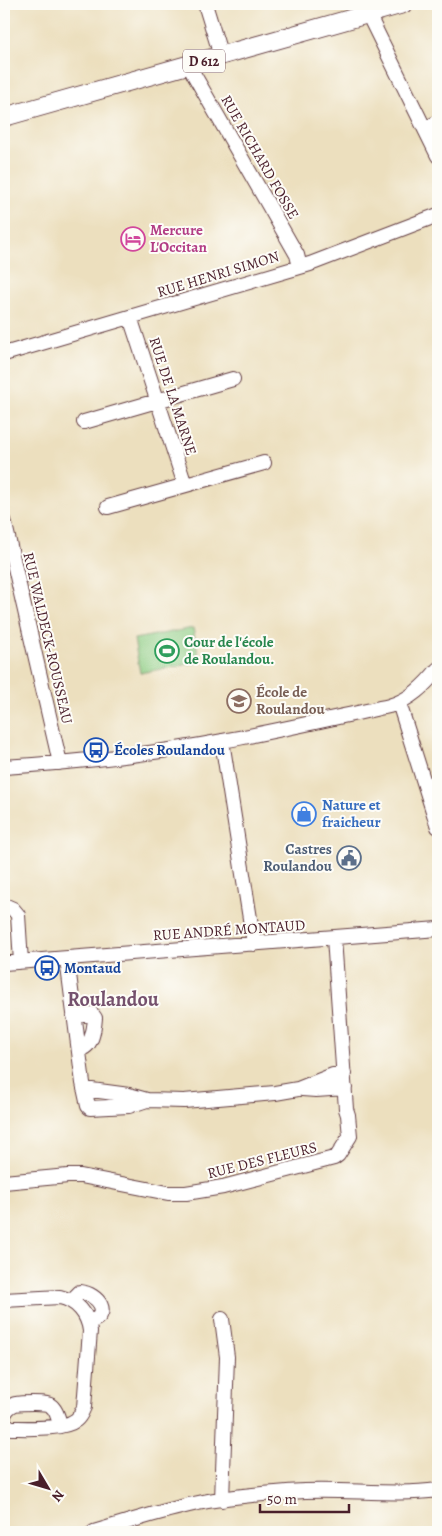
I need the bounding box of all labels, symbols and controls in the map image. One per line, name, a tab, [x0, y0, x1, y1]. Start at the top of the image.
road number: D 612	[183, 49, 225, 72]
street label: RUE RICHARD FOSSE	[216, 91, 304, 223]
place label: Mercure L'Occitan	[150, 220, 207, 257]
hotel icon: Mercure L'Occitan	[120, 226, 146, 252]
street label: RUE HENRI SIMON	[155, 246, 282, 302]
street label: RUE DE LA MARNE	[144, 334, 202, 458]
street label: RUE WALDECK-ROUSSEAU	[18, 550, 78, 726]
place label: Cour de l'école de Roulandou.	[184, 632, 274, 669]
sports icon: Cour de l'école de Roulandou.	[154, 638, 180, 664]
place label: École de Roulandou	[256, 682, 326, 719]
school or university icon: École de Roulandou	[226, 688, 252, 714]
bus stop icon: Écoles Roulandou	[83, 737, 109, 763]
place label: Écoles Roulandou	[114, 740, 226, 760]
place label: Nature et fraicheur	[322, 795, 381, 832]
shop icon: Nature et fraicheur	[291, 801, 317, 827]
place label: Castres Roulandou	[263, 839, 333, 876]
public building icon: Castres Roulandou	[336, 845, 362, 871]
street label: RUE ANDRÉ MONTAUD	[152, 915, 306, 945]
bus stop icon: Montaud	[34, 955, 60, 981]
place label: Montaud	[64, 958, 122, 978]
district label: Roulandou	[67, 986, 159, 1013]
street label: RUE DES FLEURS	[205, 1137, 319, 1183]
north arrow	[22, 1464, 72, 1514]
scale bar	[260, 1481, 348, 1513]
text: N	[47, 1486, 68, 1506]
text: 50 m	[267, 1489, 297, 1509]

